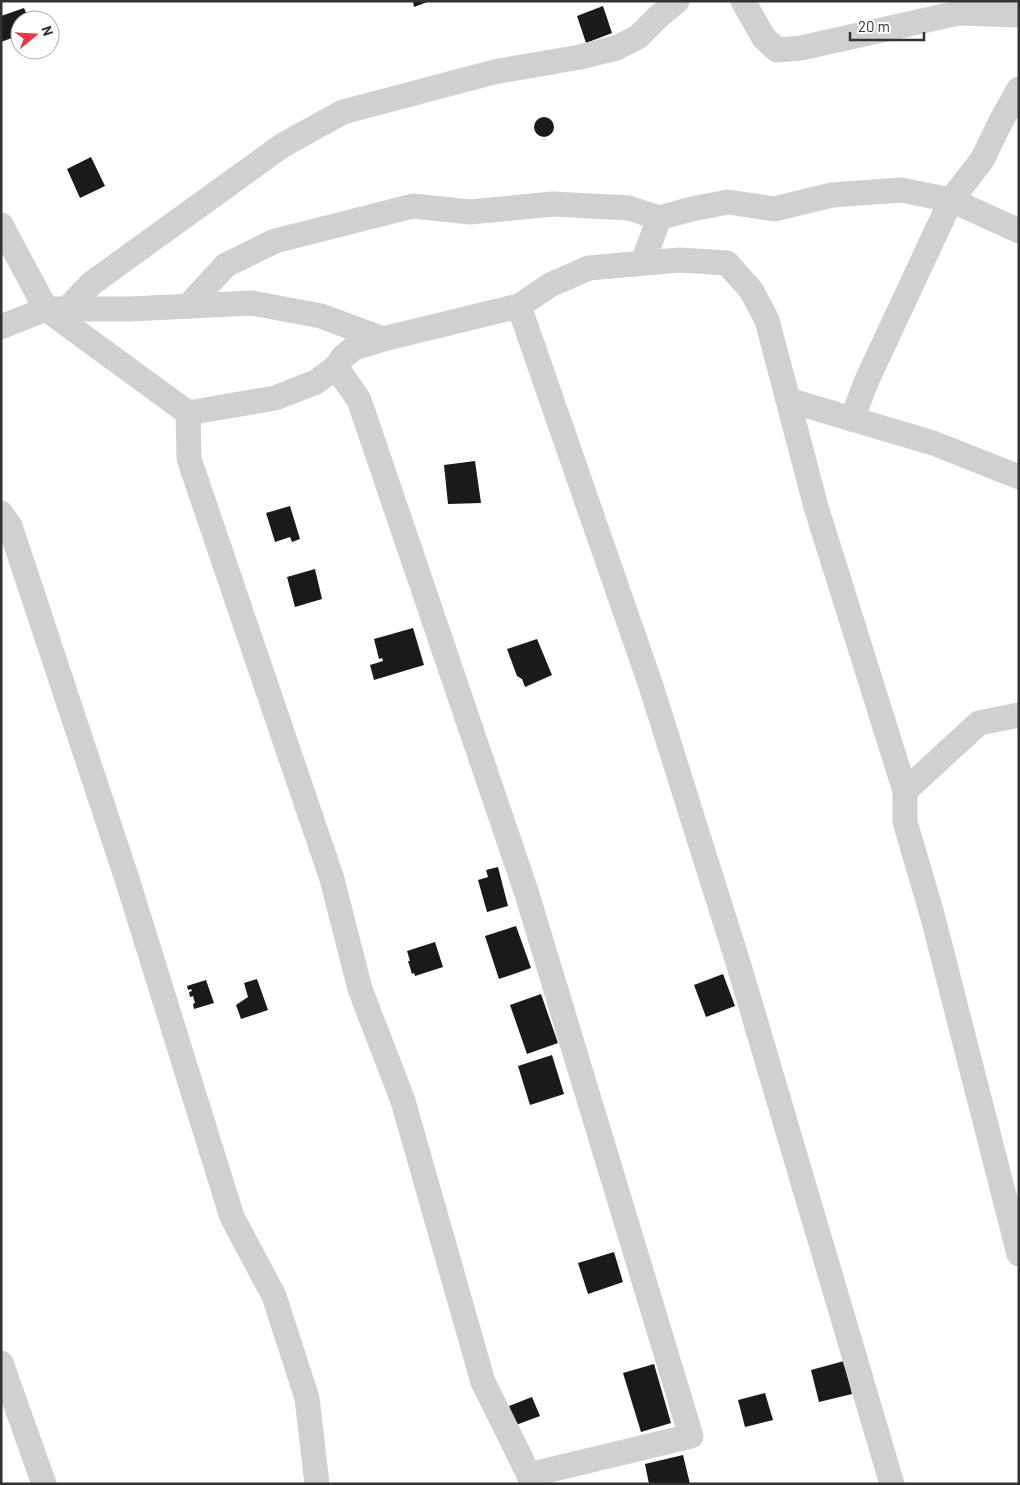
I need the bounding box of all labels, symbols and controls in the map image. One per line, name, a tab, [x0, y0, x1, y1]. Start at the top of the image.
north arrow	[10, 10, 60, 60]
scale bar	[850, 10, 924, 42]
text: 20 m	[858, 17, 890, 35]
text: N	[38, 24, 57, 38]

